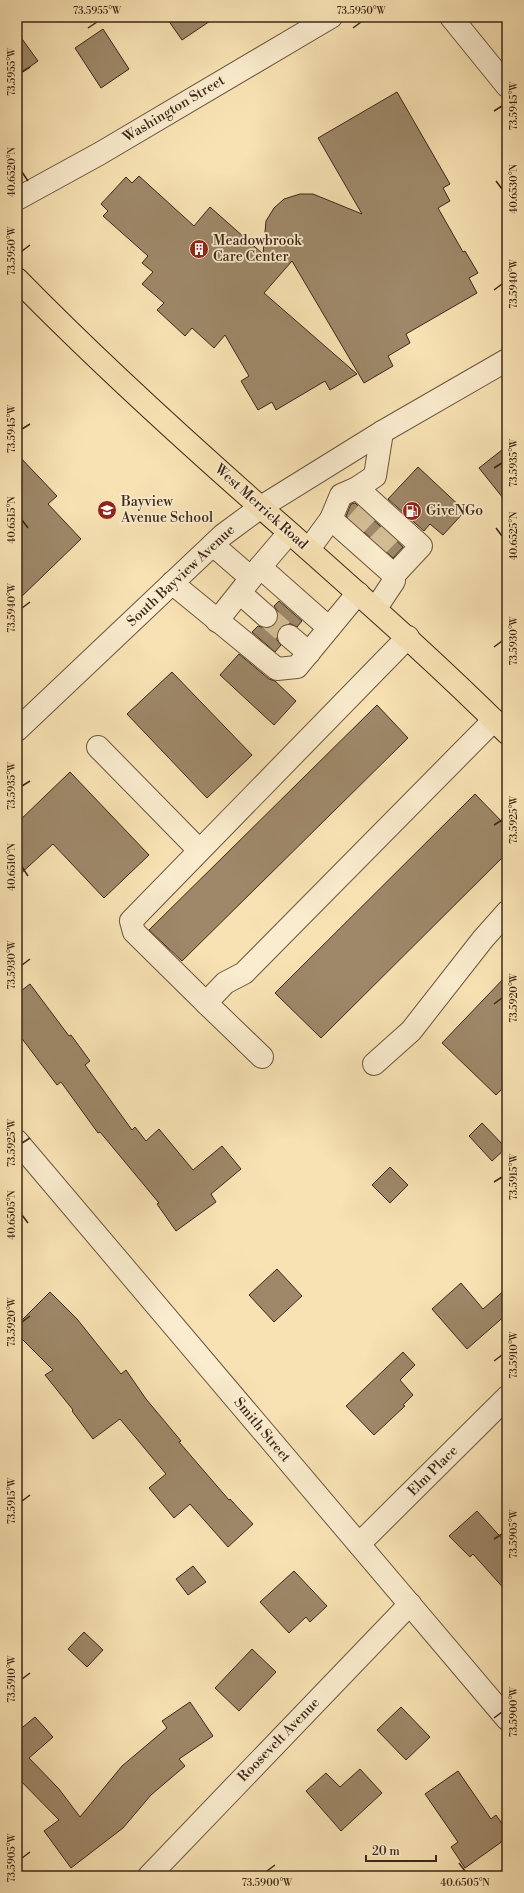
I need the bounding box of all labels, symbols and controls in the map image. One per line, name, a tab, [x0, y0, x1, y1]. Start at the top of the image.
text: 73.5955°W	[73, 5, 122, 17]
text: 73.5950°W	[336, 5, 387, 17]
text: 73.5955°W	[6, 47, 18, 96]
street label: Washington Street	[119, 72, 228, 147]
text: 73.5945°W	[508, 81, 520, 130]
text: 40.6520°N	[6, 147, 18, 197]
text: 40.6530°N	[508, 164, 520, 214]
text: 73.5950°W	[6, 225, 18, 276]
place label: Meadowbrook Care Center	[213, 232, 302, 266]
building icon: Meadowbrook Care Center	[188, 238, 210, 260]
text: 73.5940°W	[508, 258, 520, 309]
text: 73.5945°W	[6, 404, 18, 453]
text: 73.5935°W	[508, 438, 520, 487]
street label: West Merrick Road	[210, 460, 311, 554]
place label: Bayview Avenue School	[120, 493, 213, 527]
text: 40.6515°N	[6, 496, 18, 544]
school or university icon: Bayview Avenue School	[96, 499, 118, 521]
fuel station icon: GiveNGo	[401, 500, 423, 522]
place label: GiveNGo	[426, 502, 483, 520]
text: 40.6525°N	[508, 511, 520, 560]
street label: South Bayview Avenue	[123, 521, 239, 631]
text: 73.5940°W	[6, 582, 18, 633]
text: 73.5930°W	[508, 615, 520, 666]
text: 73.5935°W	[6, 761, 18, 810]
text: 73.5925°W	[508, 795, 520, 844]
text: 40.6510°N	[6, 842, 18, 891]
text: 73.5930°W	[6, 939, 18, 990]
text: 73.5920°W	[508, 972, 520, 1023]
text: 73.5925°W	[6, 1118, 18, 1167]
text: 73.5915°W	[508, 1153, 520, 1200]
text: 40.6505°N	[6, 1190, 18, 1240]
text: 73.5920°W	[6, 1296, 18, 1347]
text: 73.5910°W	[508, 1330, 520, 1379]
street label: Smith Street	[230, 1394, 294, 1466]
street label: Elm Place	[404, 1442, 462, 1500]
text: 73.5915°W	[6, 1477, 18, 1524]
text: 73.5905°W	[508, 1508, 520, 1559]
text: 73.5910°W	[6, 1654, 18, 1703]
text: 73.5900°W	[508, 1686, 520, 1737]
street label: Roosevelt Avenue	[234, 1694, 324, 1786]
text: 73.5905°W	[6, 1832, 18, 1883]
scale bar	[366, 1837, 436, 1863]
text: 20 m	[372, 1844, 400, 1859]
text: 73.5900°W	[242, 1877, 293, 1889]
text: 40.6505°N	[440, 1877, 490, 1889]

